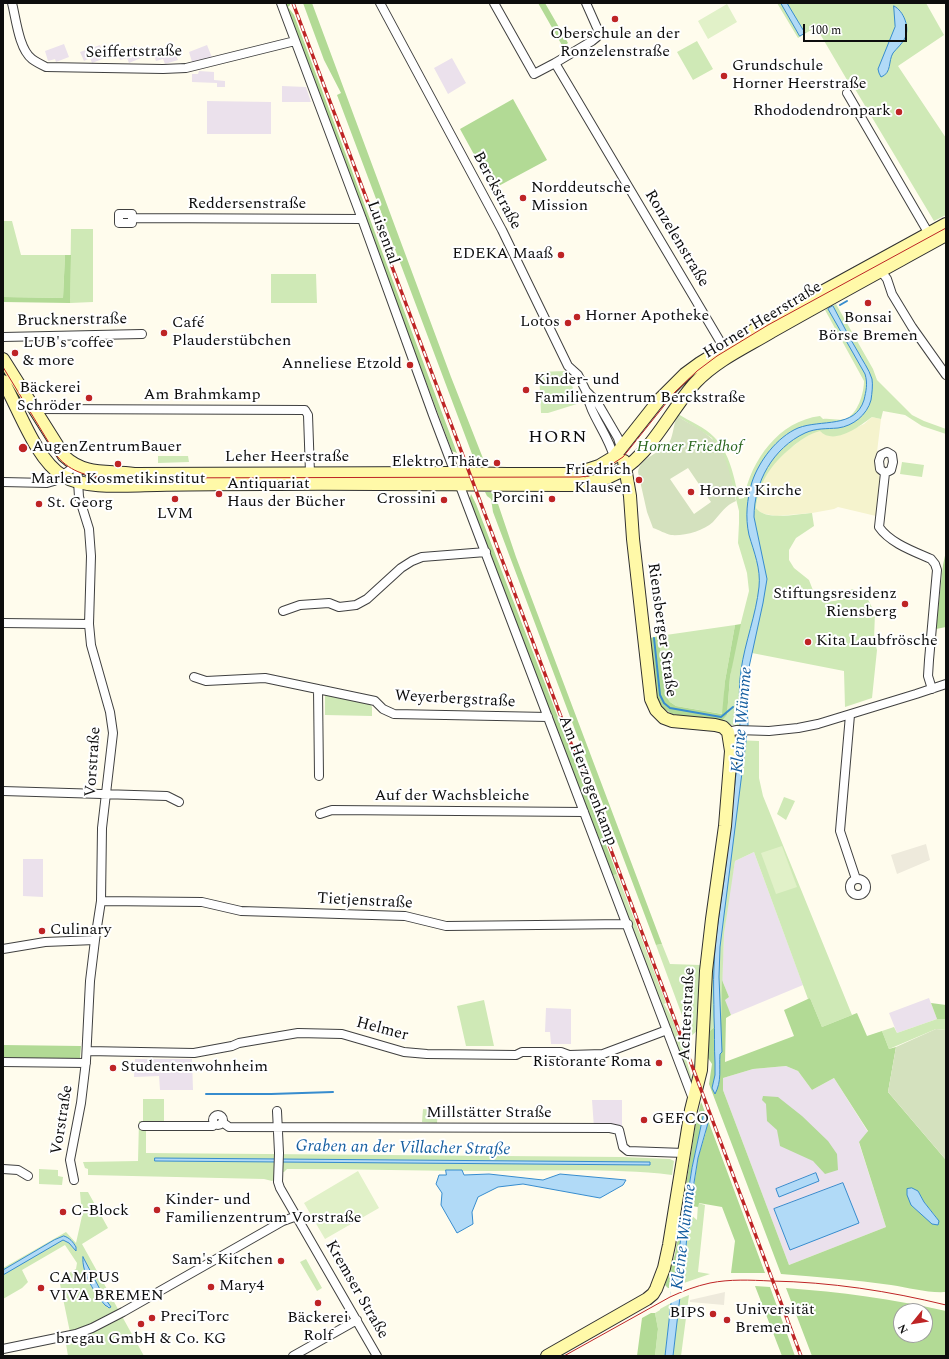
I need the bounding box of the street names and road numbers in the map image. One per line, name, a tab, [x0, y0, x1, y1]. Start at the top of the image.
street label: Seiffertstraße	[86, 43, 182, 63]
street label: Berckstraße	[467, 149, 525, 233]
street label: Ronzelenstraße	[639, 187, 713, 291]
street label: Reddersenstraße	[188, 195, 306, 215]
street label: Luisental	[362, 199, 402, 267]
street label: Horner Heerstraße	[700, 278, 826, 364]
street label: Brucknerstraße	[17, 310, 127, 332]
street label: Am Brahmkamp	[144, 386, 260, 406]
street label: Leher Heerstraße	[225, 448, 349, 468]
street label: Riensberger Straße	[642, 562, 680, 698]
street label: Weyerbergstraße	[394, 687, 516, 713]
street label: Am Herzogenkamp	[553, 713, 621, 849]
street label: Vorstraße	[82, 726, 106, 798]
street label: Auf der Wachsbleiche	[374, 787, 530, 807]
street label: Tietjenstraße	[317, 890, 413, 914]
street label: Achterstraße	[676, 967, 700, 1061]
street label: Helmer	[354, 1014, 410, 1046]
street label: Vorstraße	[48, 1084, 78, 1156]
street label: Millstätter Straße	[426, 1104, 552, 1124]
street label: Kremser Straße	[320, 1237, 392, 1343]

